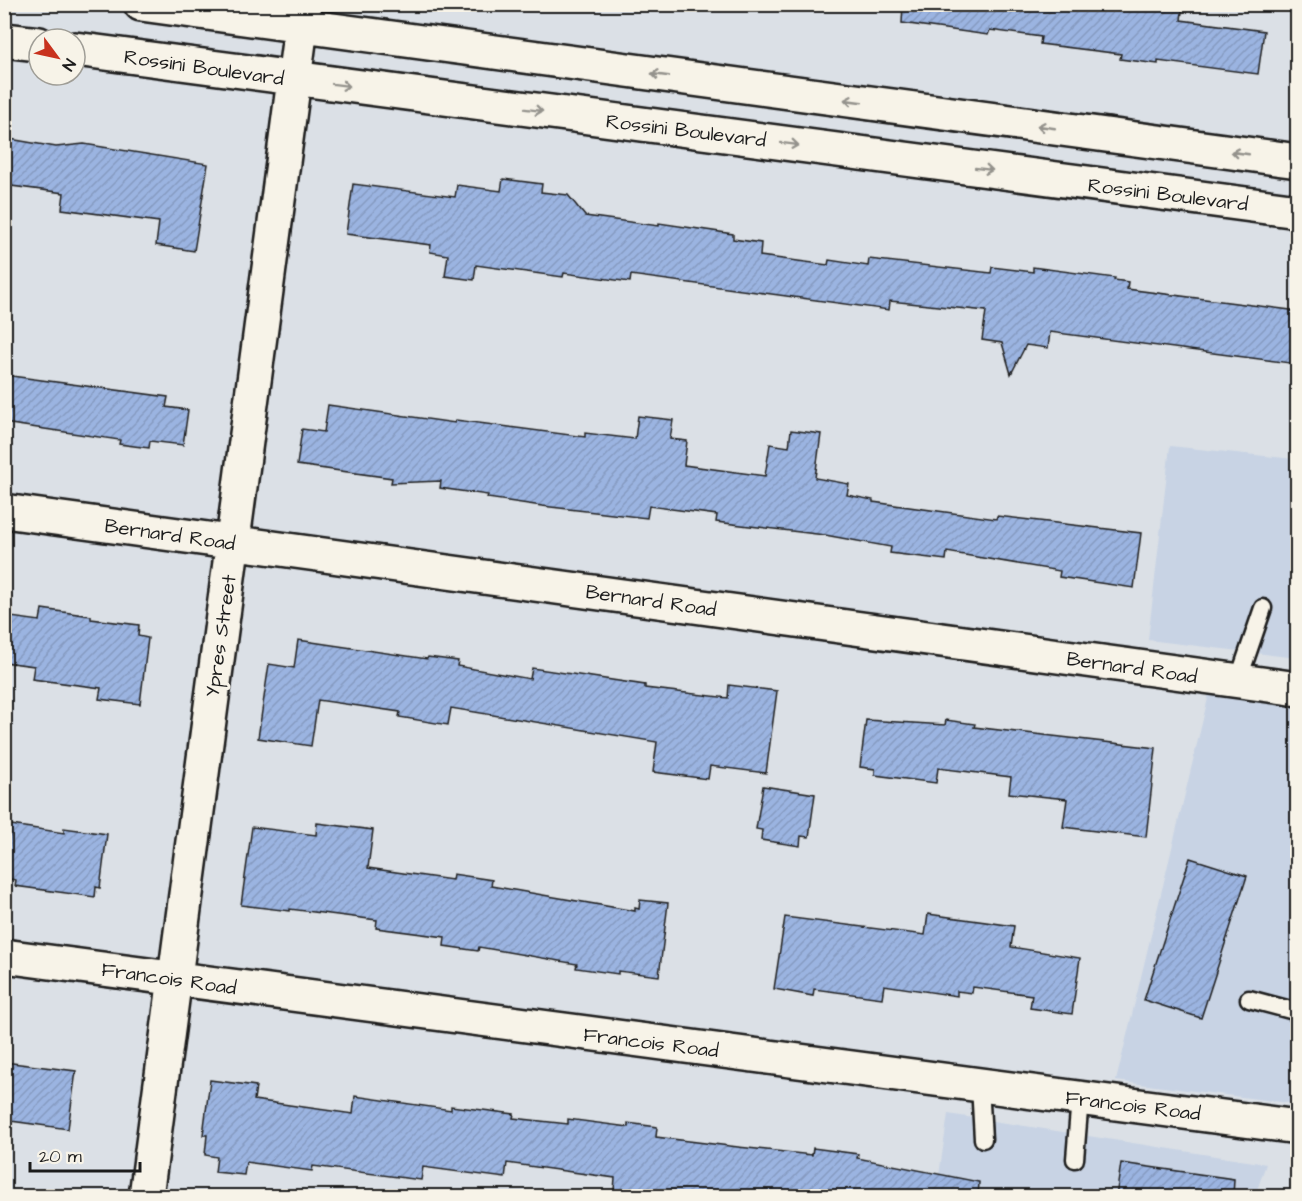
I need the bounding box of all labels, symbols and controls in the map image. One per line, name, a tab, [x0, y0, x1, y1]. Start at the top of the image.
north arrow	[27, 27, 87, 87]
street label: Rossini Boulevard	[122, 43, 286, 93]
text: N	[57, 54, 81, 75]
one-way arrow	[650, 69, 670, 80]
one-way arrow	[331, 80, 351, 91]
one-way arrow	[844, 95, 863, 106]
one-way arrow	[524, 105, 544, 116]
street label: Rossini Boulevard	[604, 107, 768, 155]
one-way arrow	[1037, 121, 1057, 132]
one-way arrow	[780, 139, 800, 150]
one-way arrow	[1230, 148, 1250, 159]
one-way arrow	[973, 164, 993, 175]
street label: Rossini Boulevard	[1086, 171, 1250, 219]
street label: Bernard Road	[103, 512, 237, 558]
street label: Ypres Street	[199, 573, 243, 699]
street label: Bernard Road	[584, 578, 718, 624]
street label: Bernard Road	[1065, 645, 1199, 691]
street label: Francois Road	[100, 956, 238, 1002]
street label: Francois Road	[582, 1021, 720, 1065]
street label: Francois Road	[1064, 1084, 1202, 1128]
scale bar	[30, 1135, 140, 1173]
text: 20 m	[39, 1144, 82, 1169]

